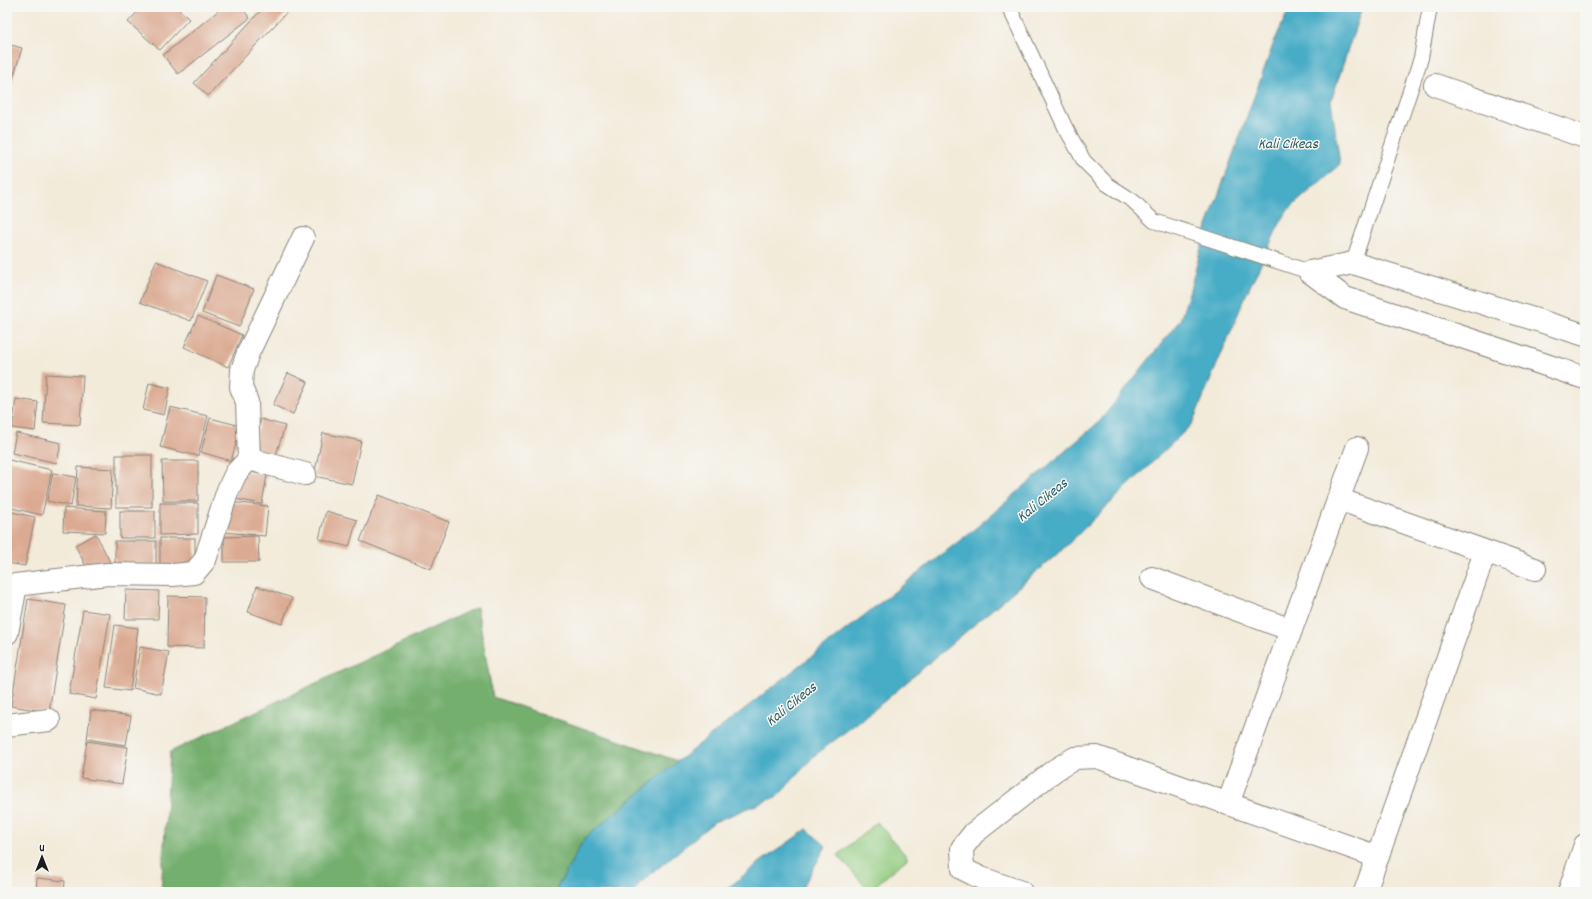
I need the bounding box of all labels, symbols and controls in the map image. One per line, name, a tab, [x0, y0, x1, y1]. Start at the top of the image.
water label: Kali Cikeas	[1258, 134, 1319, 156]
water label: Kali Cikeas	[1013, 473, 1074, 528]
water label: Kali Cikeas	[762, 677, 823, 732]
north arrow	[22, 837, 62, 877]
text: U	[39, 841, 45, 857]

